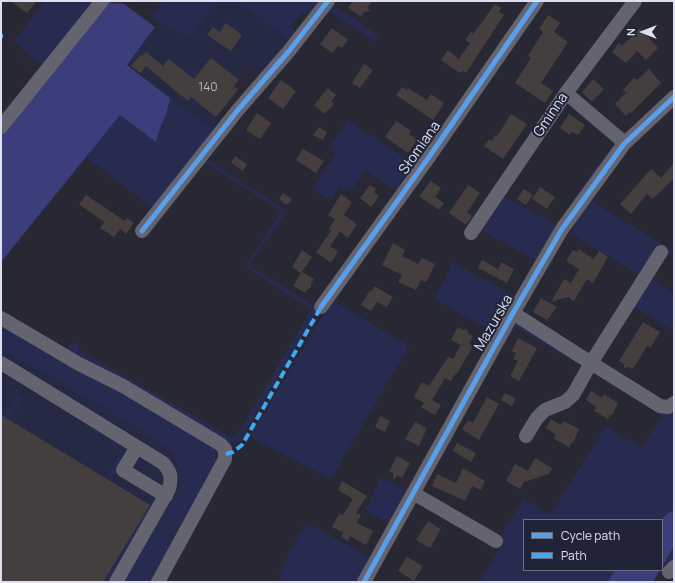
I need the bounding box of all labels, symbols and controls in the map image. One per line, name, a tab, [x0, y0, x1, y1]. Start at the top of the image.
north arrow	[623, 12, 663, 52]
text: N	[623, 28, 638, 36]
house number: 140	[198, 81, 218, 95]
street label: Gminna	[530, 90, 572, 140]
street label: Słomiana	[396, 118, 444, 178]
street label: Mazurska	[471, 292, 517, 354]
legend	[523, 519, 663, 571]
text: Cycle path	[561, 527, 620, 544]
text: Path	[561, 547, 587, 564]

